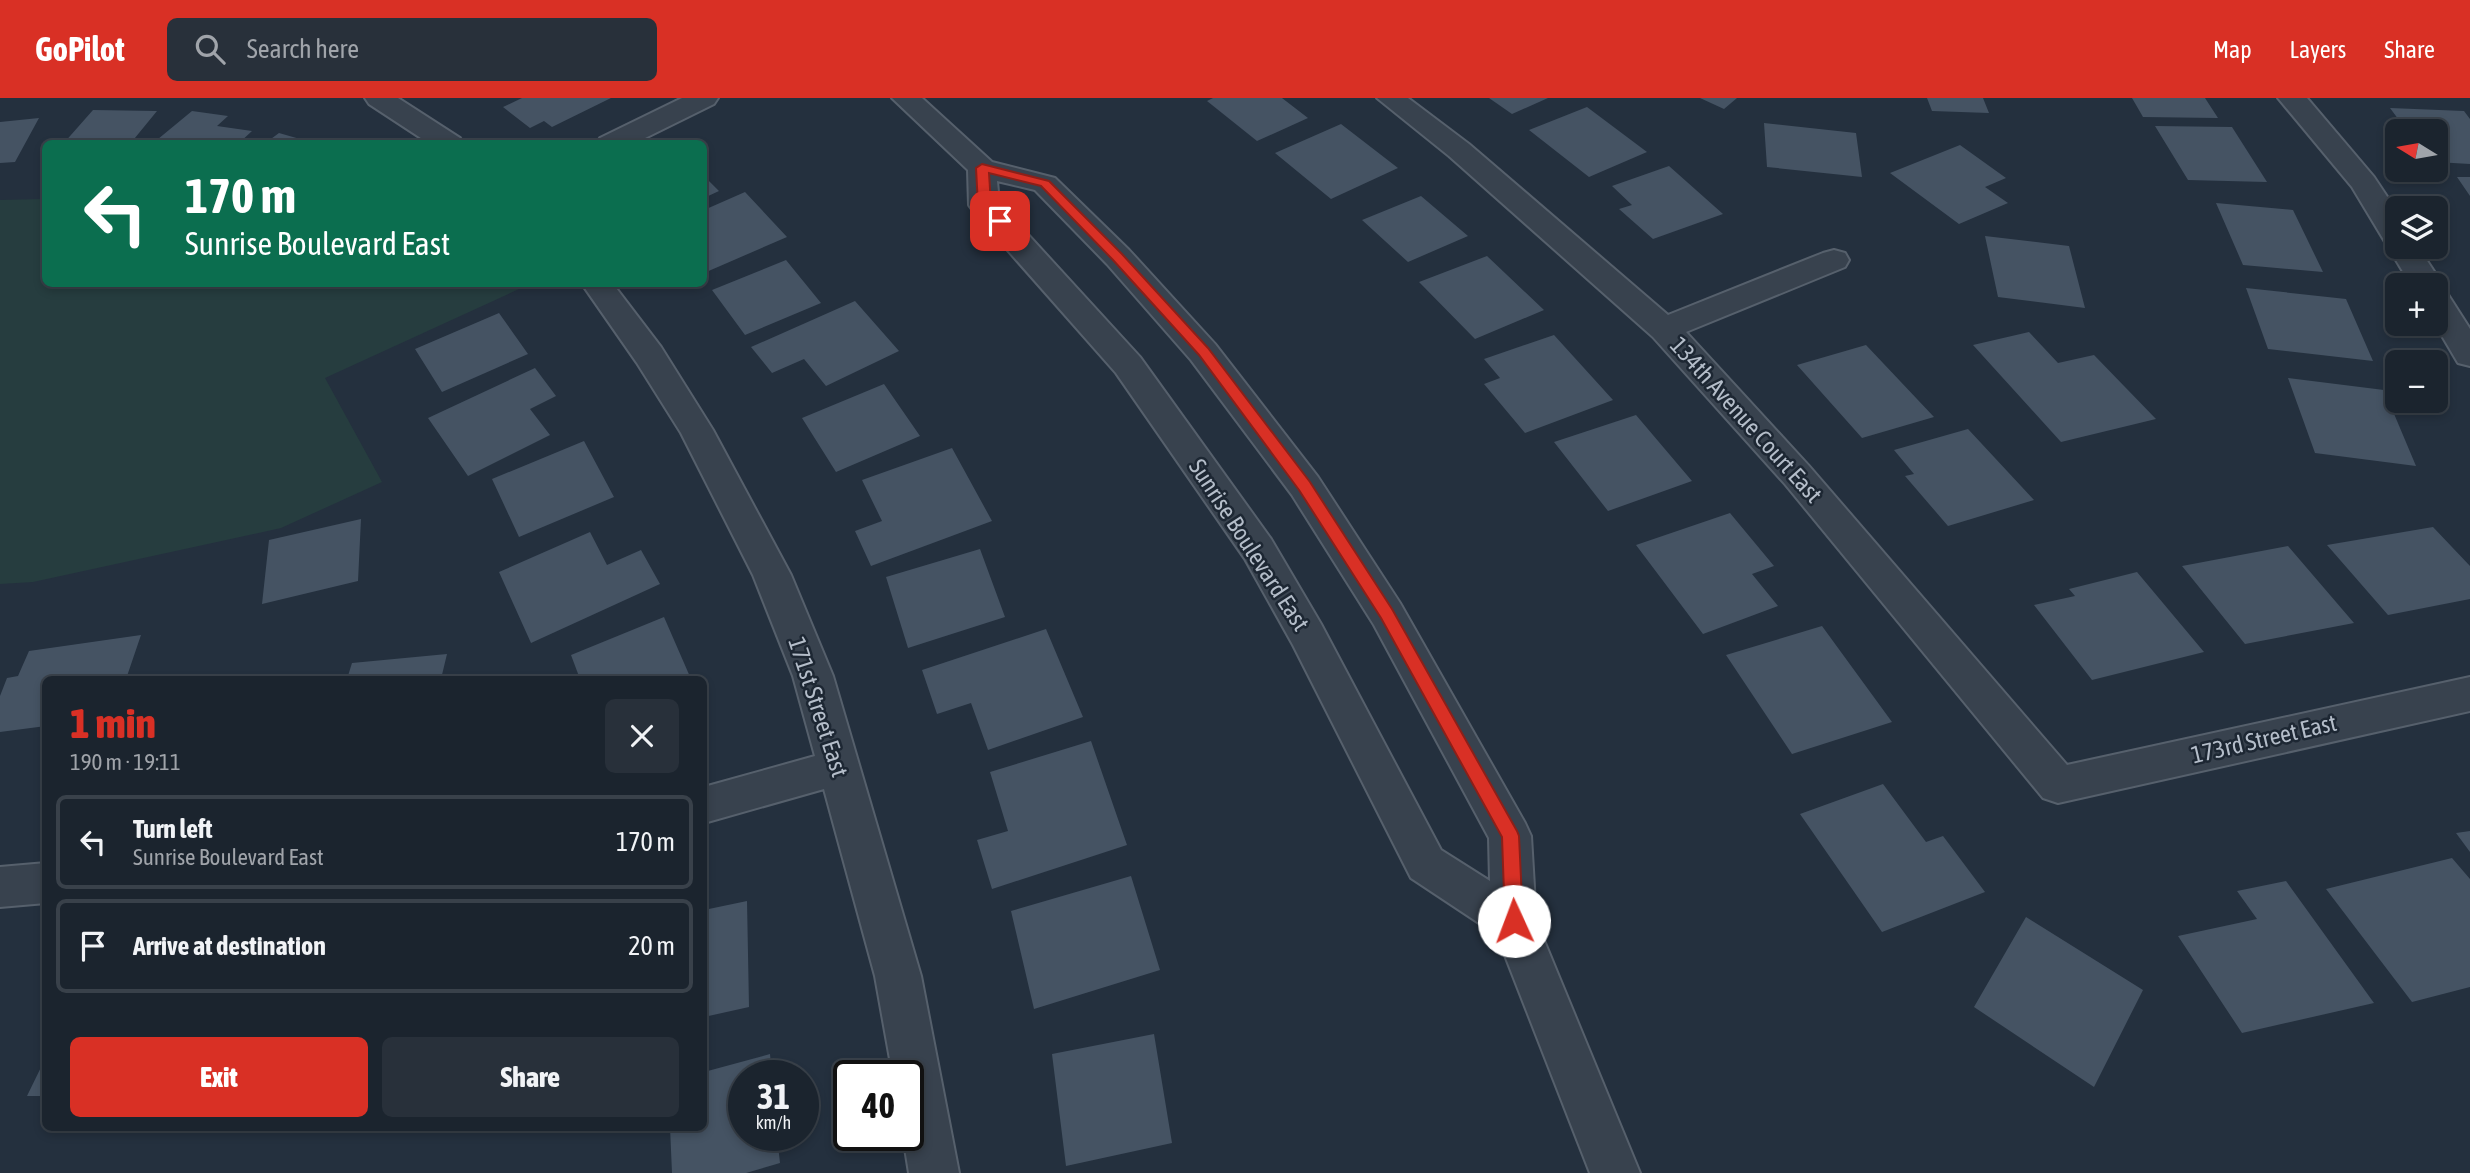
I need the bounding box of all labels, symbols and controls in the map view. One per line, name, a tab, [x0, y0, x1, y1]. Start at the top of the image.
search box	[167, 18, 657, 81]
text: GoPilot	[35, 30, 125, 68]
icon: search	[191, 30, 229, 68]
text: Search here	[247, 34, 359, 64]
text: Map	[2213, 36, 2252, 63]
text: Layers	[2290, 36, 2346, 63]
text: Share	[2384, 36, 2435, 63]
north arrow	[2385, 119, 2448, 182]
map controls	[2385, 119, 2448, 413]
text: 170 m	[185, 167, 296, 223]
icon: left	[70, 168, 161, 259]
pin	[970, 191, 1030, 251]
button: layers	[2385, 196, 2448, 259]
icon: arrive	[981, 202, 1019, 240]
text: Sunrise Boulevard East	[185, 225, 450, 262]
button: +	[2385, 273, 2448, 336]
street label: 134th Avenue Court East	[1665, 332, 1828, 508]
button: −	[2385, 350, 2448, 413]
street label: Sunrise Boulevard East	[1184, 454, 1315, 636]
street label: 171st Street East	[783, 634, 854, 780]
text: 1 min	[70, 699, 156, 747]
button: close	[605, 699, 679, 773]
street label: 173rd Street East	[2189, 709, 2339, 768]
text: 190 m · 19:11	[70, 749, 181, 775]
text: Turn left	[133, 814, 213, 844]
icon: left	[74, 823, 112, 861]
text: 170 m	[616, 827, 675, 857]
text: Sunrise Boulevard East	[133, 844, 324, 870]
position arrow	[1477, 884, 1551, 958]
icon: arrive	[74, 927, 112, 965]
text: Arrive at destination	[133, 931, 326, 961]
text: 20 m	[628, 931, 675, 961]
button: Exit	[70, 1037, 368, 1117]
button: Share	[382, 1037, 679, 1117]
speed limit sign: 40	[833, 1060, 924, 1151]
text: 31	[757, 1076, 790, 1116]
text: km/h	[756, 1112, 791, 1133]

